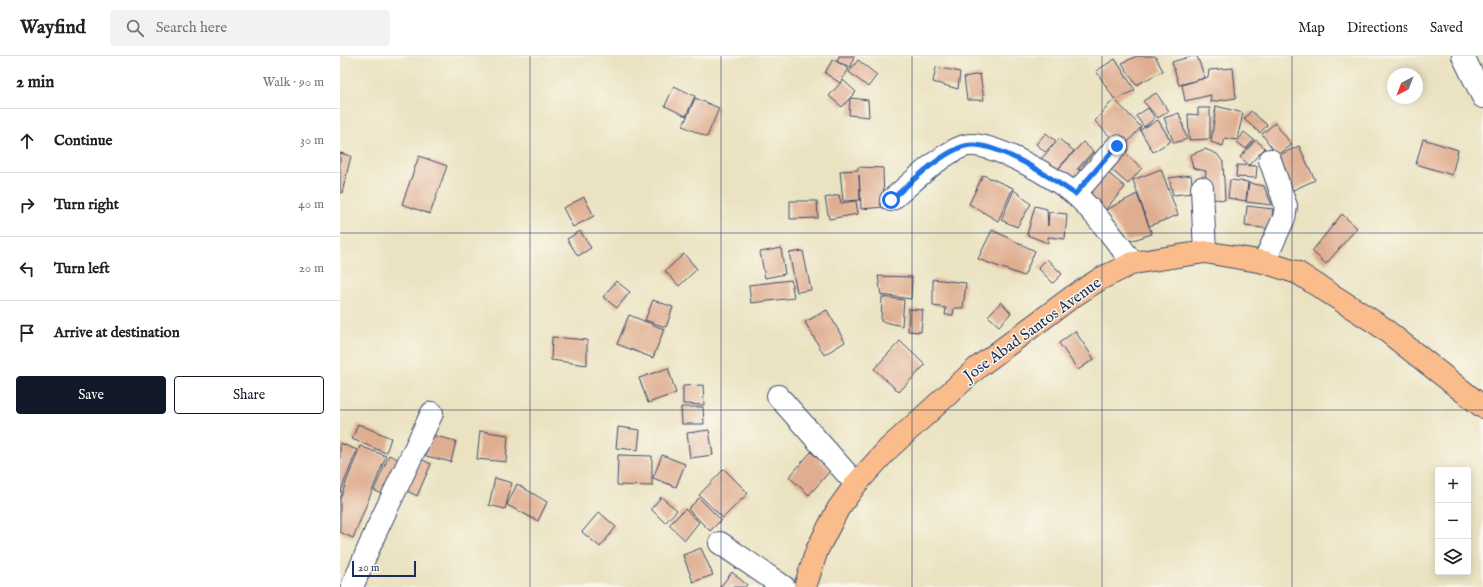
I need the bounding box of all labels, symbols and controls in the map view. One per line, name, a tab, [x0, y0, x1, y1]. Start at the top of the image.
search box	[110, 10, 390, 46]
text: Wayfind	[20, 16, 86, 40]
icon: search	[124, 17, 146, 39]
text: Search here	[156, 18, 227, 37]
text: Map	[1298, 19, 1325, 37]
text: Directions	[1347, 19, 1408, 37]
text: Saved	[1430, 19, 1463, 37]
north arrow	[1387, 68, 1423, 104]
text: 2 min	[16, 72, 54, 93]
text: Walk · 90 m	[263, 74, 324, 91]
icon: ahead	[16, 130, 38, 152]
text: Continue	[54, 131, 112, 150]
text: 30 m	[300, 132, 324, 149]
route end	[1108, 137, 1126, 155]
route start	[882, 191, 900, 209]
icon: right	[16, 194, 38, 216]
text: Turn right	[54, 195, 119, 214]
text: 40 m	[298, 196, 324, 213]
icon: left	[16, 258, 38, 280]
text: Turn left	[54, 259, 110, 278]
text: 20 m	[299, 260, 324, 277]
street label: Jose Abad Santos Avenue	[959, 273, 1106, 388]
icon: arrive	[16, 322, 38, 344]
text: Arrive at destination	[54, 323, 180, 342]
button: Save	[16, 376, 166, 414]
button: Share	[174, 376, 324, 414]
map controls	[1435, 467, 1471, 575]
button: +	[1435, 467, 1471, 503]
button: −	[1435, 503, 1471, 539]
button: layers	[1435, 539, 1471, 575]
scale bar	[352, 559, 416, 578]
text: 20 m	[358, 561, 379, 575]

